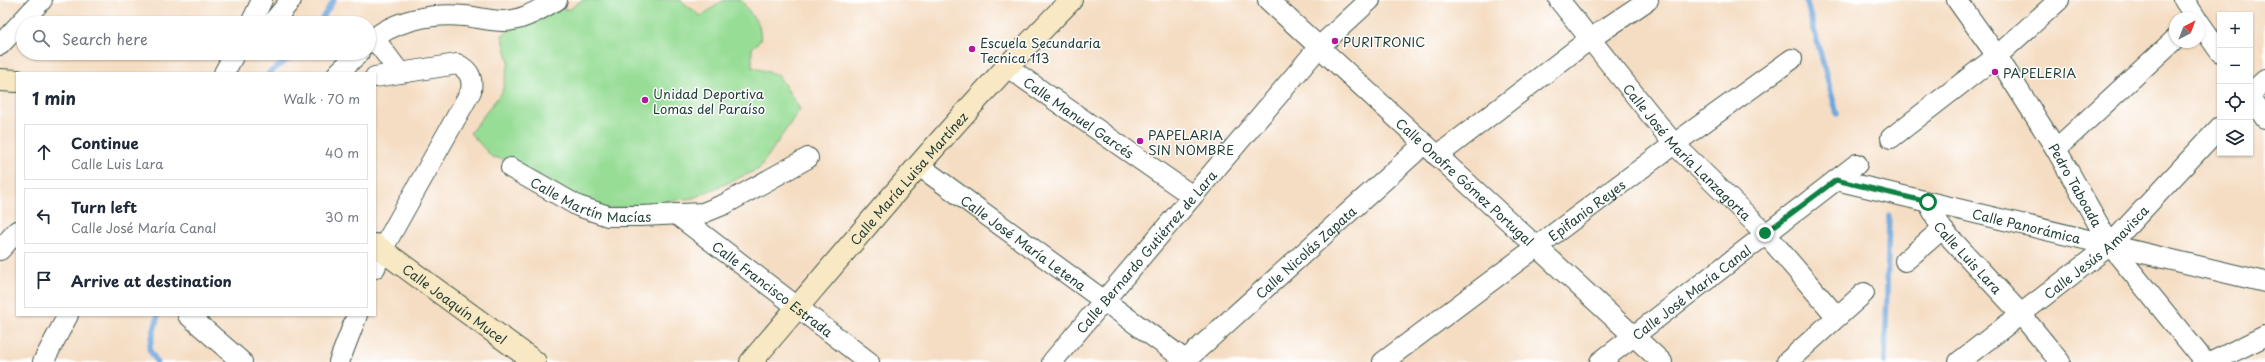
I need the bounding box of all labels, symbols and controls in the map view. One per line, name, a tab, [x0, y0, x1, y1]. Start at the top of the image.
north arrow	[2169, 12, 2205, 48]
map controls	[2217, 12, 2253, 156]
button: +	[2217, 12, 2253, 48]
search box	[16, 16, 376, 60]
icon: search	[30, 27, 52, 49]
text: Search here	[62, 27, 148, 50]
place label: PURITRONIC	[1343, 32, 1425, 51]
place label: Escuela Secundaria Tecnica 113	[980, 33, 1101, 67]
marker: PURITRONIC	[1330, 36, 1340, 46]
marker: Escuela Secundaria Tecnica 113	[967, 44, 977, 54]
button: −	[2217, 48, 2253, 84]
place label: PAPELERIA	[2003, 63, 2076, 82]
marker: PAPELERIA	[1990, 67, 2000, 77]
street label: Calle Manuel Garcés	[1020, 72, 1138, 162]
street label: Calle José María Lanzagorta	[1619, 79, 1756, 225]
place label: Unidad Deportiva Lomas del Paraíso	[653, 84, 765, 118]
button: locate	[2217, 84, 2253, 120]
text: 1 min	[32, 85, 76, 111]
text: Walk · 70 m	[283, 89, 360, 108]
marker: Unidad Deportiva Lomas del Paraíso	[640, 95, 650, 105]
street label: Calle María Luisa Martínez	[845, 107, 971, 249]
street label: Calle Onofre Gómez Portugal	[1392, 113, 1539, 250]
button: layers	[2217, 120, 2253, 156]
place label: PAPELARIA SIN NOMBRE	[1148, 125, 1234, 159]
text: Continue	[71, 131, 139, 154]
marker: PAPELARIA SIN NOMBRE	[1135, 136, 1145, 146]
street label: Pedro Taboada	[2045, 139, 2108, 231]
icon: ahead	[33, 141, 55, 163]
text: 40 m	[325, 143, 359, 162]
text: Calle Luis Lara	[71, 154, 163, 173]
street label: Calle Bernardo Gutiérrez de Lara	[1071, 165, 1221, 337]
street label: Calle Martín Macías	[527, 172, 652, 226]
street label: Epifanio Reyes	[1544, 175, 1629, 245]
street label: Calle José María Letena	[957, 190, 1091, 295]
route start	[1919, 193, 1937, 211]
text: Turn left	[71, 195, 137, 218]
street label: Calle Jesús Amavisca	[2039, 200, 2153, 303]
street label: Calle Nicolás Zapata	[1251, 201, 1360, 302]
street label: Calle Panorámica	[1971, 203, 2084, 248]
icon: left	[33, 205, 55, 227]
text: 30 m	[325, 207, 359, 226]
text: Calle José María Canal	[71, 218, 216, 237]
street label: Calle Luis Lara	[1930, 218, 2007, 298]
route end	[1756, 224, 1774, 242]
street label: Calle Francisco Estrada	[709, 236, 838, 341]
street label: Calle José María Canal	[1628, 240, 1754, 344]
street label: Calle Joaquín Mucel	[399, 259, 511, 348]
icon: arrive	[33, 269, 55, 291]
text: Arrive at destination	[71, 269, 232, 292]

